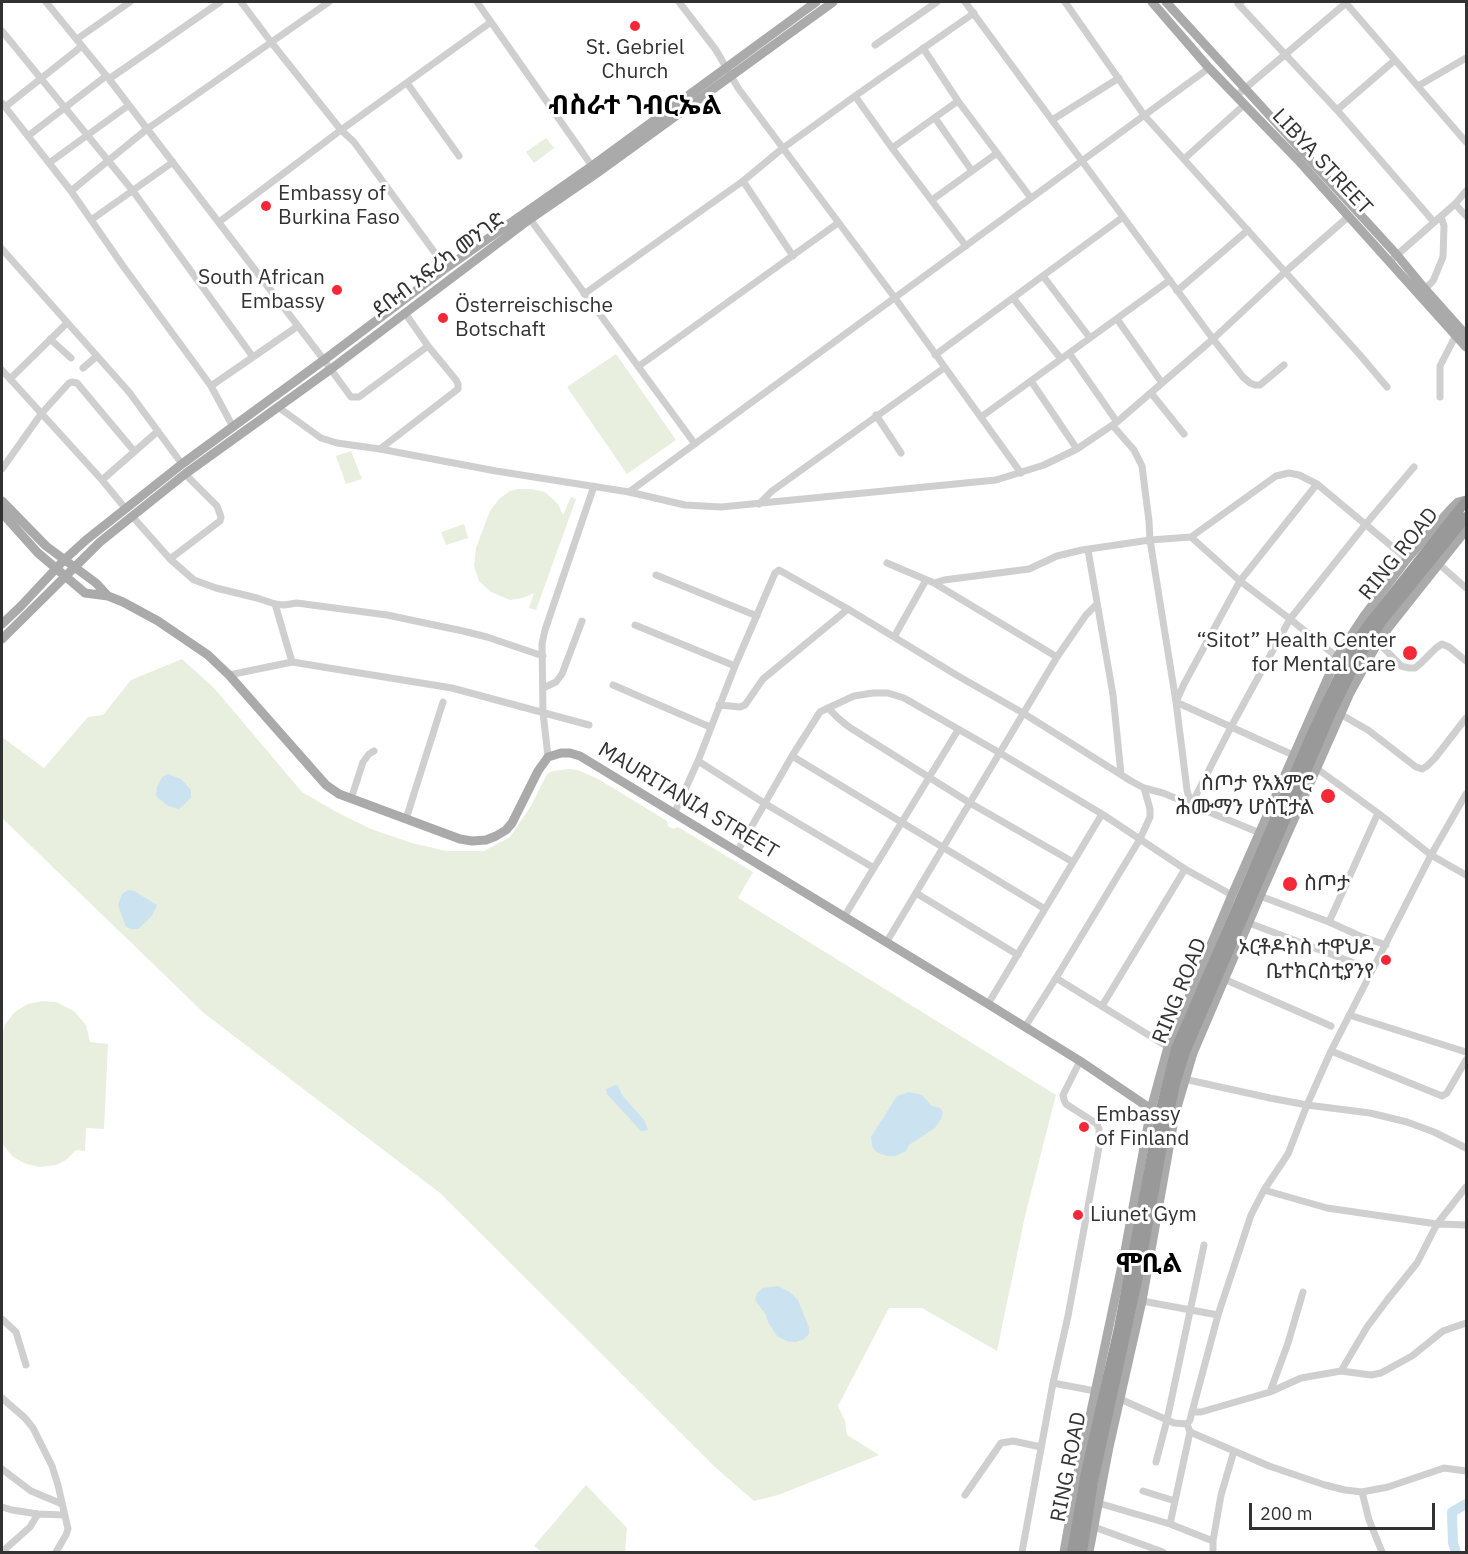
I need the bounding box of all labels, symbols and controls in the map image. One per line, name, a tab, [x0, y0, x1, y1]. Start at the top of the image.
marker: St. Gebriel Church	[628, 19, 642, 33]
place label: St. Gebriel Church	[586, 35, 684, 85]
district label: ብስራተ ገብርኤል	[549, 90, 721, 122]
street label: LIBYA STREET	[1267, 104, 1377, 220]
place label: Embassy of Burkina Faso	[278, 181, 400, 231]
marker: Embassy of Burkina Faso	[259, 199, 273, 213]
street label: ደቡብ አፍሪካ መንገድ	[368, 207, 510, 323]
place label: South African Embassy	[198, 265, 325, 315]
marker: South African Embassy	[330, 283, 344, 297]
place label: Österreischische Botschaft	[455, 293, 613, 343]
marker: Österreischische Botschaft	[436, 311, 450, 325]
street label: RING ROAD	[1354, 503, 1444, 605]
place label: “Sitot” Health Center for Mental Care	[1196, 628, 1396, 678]
marker: “Sitot” Health Center for Mental Care	[1401, 644, 1419, 662]
street label: MAURITANIA STREET	[593, 737, 783, 865]
place label: ስጦታ የአእምሮ ሕሙማን ሆስፒታል	[1175, 771, 1314, 821]
marker: ስጦታ የአእምሮ ሕሙማን ሆስፒታል	[1319, 787, 1337, 805]
place label: ስጦታ	[1304, 871, 1350, 897]
marker: ስጦታ	[1281, 875, 1299, 893]
street label: RING ROAD	[1147, 935, 1213, 1047]
place label: ኦርቶዶክስ ተዋህዶ ቤተክርስቲያንየ	[1239, 935, 1374, 985]
marker: ኦርቶዶክስ ተዋህዶ ቤተክርስቲያንየ	[1379, 953, 1393, 967]
place label: Embassy of Finland	[1096, 1102, 1189, 1152]
marker: Embassy of Finland	[1077, 1120, 1091, 1134]
place label: Liunet Gym	[1090, 1202, 1197, 1228]
marker: Liunet Gym	[1071, 1208, 1085, 1222]
district label: ሞቢል	[1116, 1248, 1182, 1280]
street label: RING ROAD	[1046, 1410, 1092, 1524]
scale bar	[1252, 1491, 1438, 1529]
text: 200 m	[1260, 1502, 1312, 1525]

